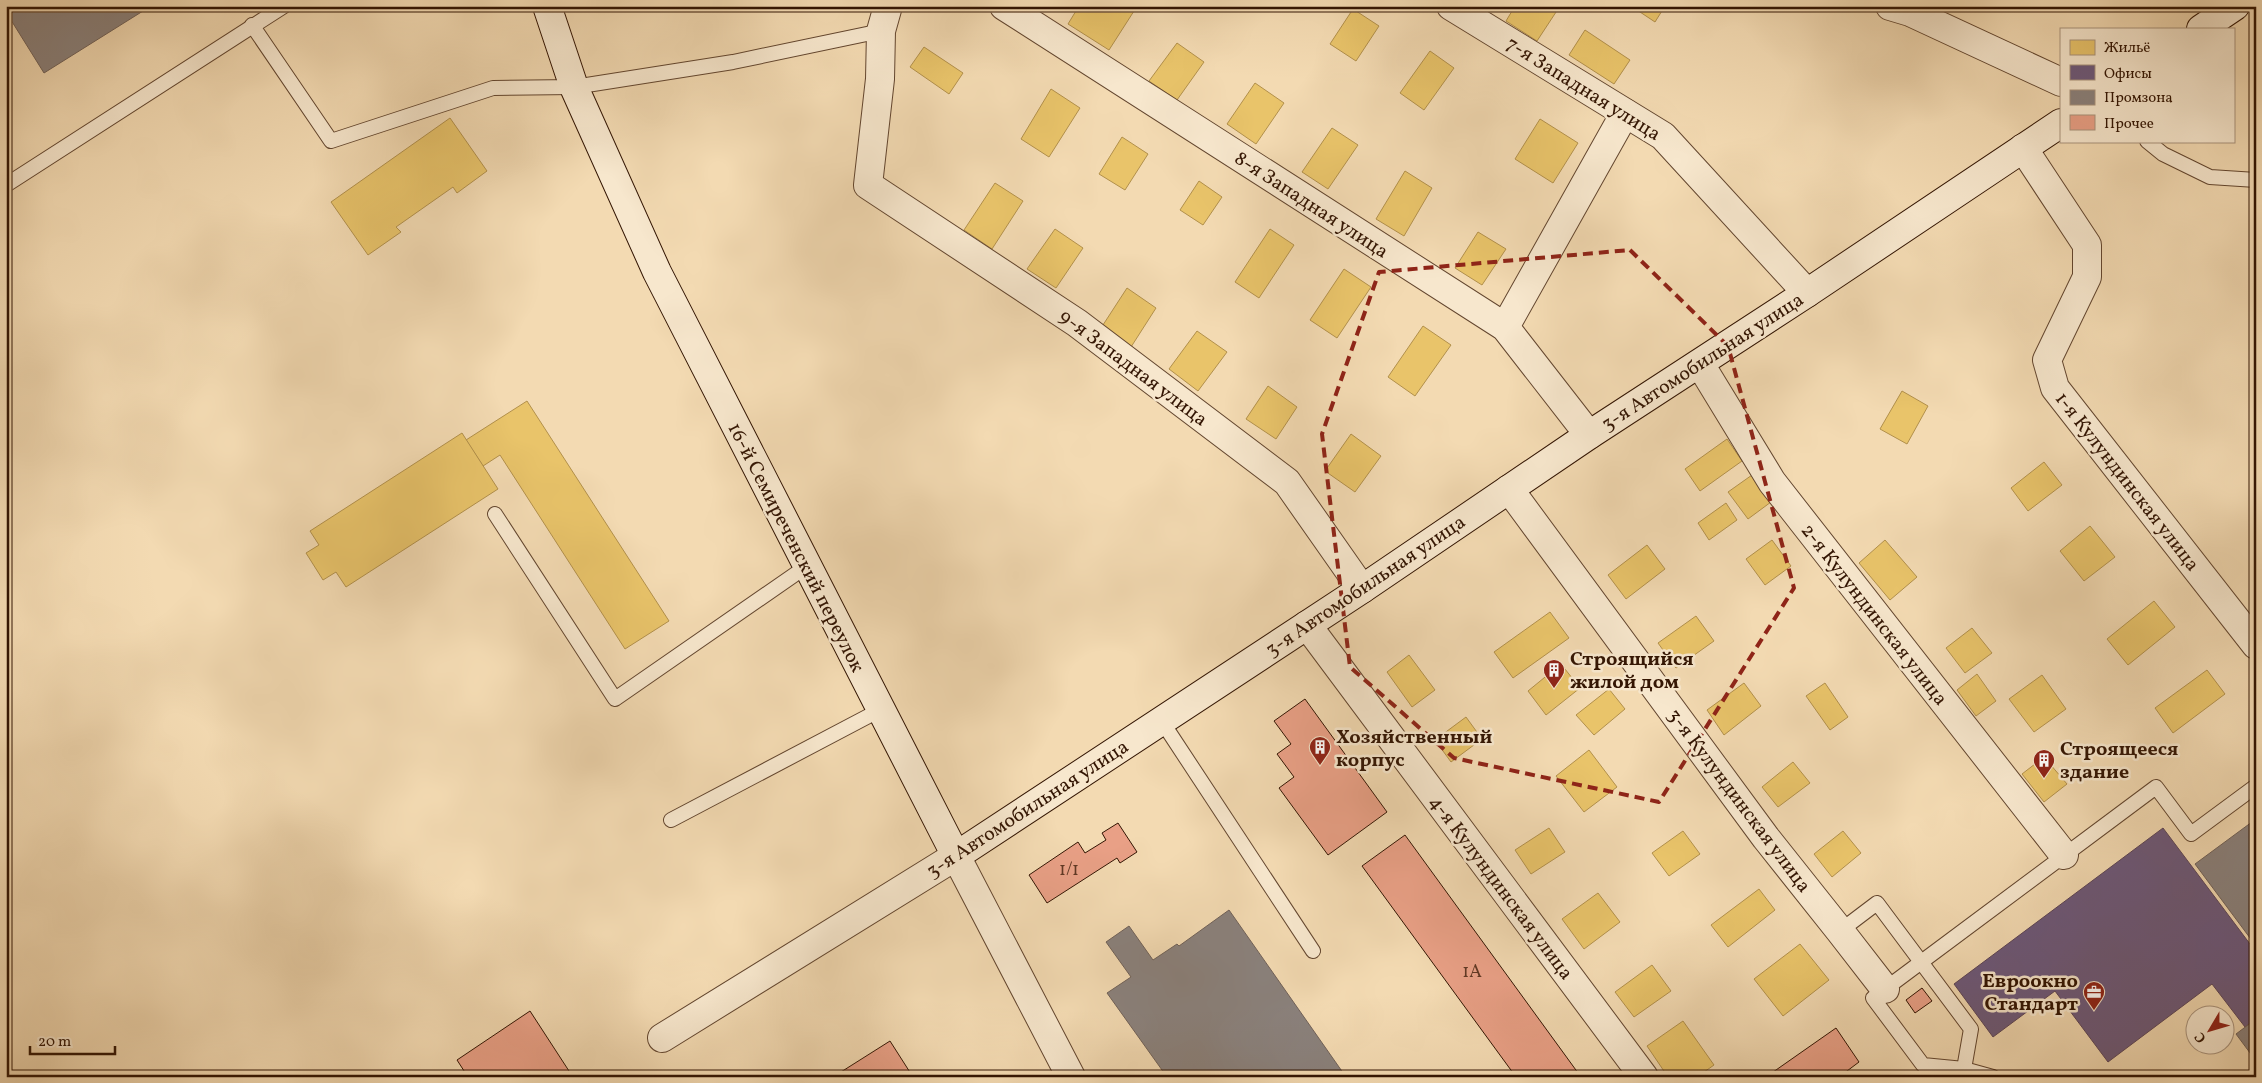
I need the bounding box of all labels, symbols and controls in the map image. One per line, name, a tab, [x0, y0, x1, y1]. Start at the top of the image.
legend	[2060, 28, 2234, 142]
street label: 7-я Западная улица	[1500, 31, 1666, 149]
text: Жильё	[2104, 38, 2150, 59]
text: Офисы	[2104, 64, 2152, 85]
text: Промзона	[2104, 88, 2173, 109]
text: Прочее	[2104, 114, 2154, 135]
street label: 8-я Западная улица	[1228, 145, 1394, 266]
street label: 3-я Автомобильная улица	[1596, 287, 1810, 439]
street label: 9-я Западная улица	[1053, 303, 1213, 434]
street label: 1-я Кулундинская улица	[2047, 387, 2205, 578]
street label: 16-й Семиреченский переулок	[720, 418, 871, 678]
street label: 3-я Автомобильная улица	[1260, 509, 1472, 664]
street label: 2-я Кулундинская улица	[1793, 518, 1954, 712]
place label: Строящийся жилой дом	[1570, 646, 1694, 697]
building icon: Строящийся жилой дом	[1542, 658, 1566, 689]
street label: 3-я Кулундинская улица	[1660, 703, 1817, 899]
place label: Хозяйственный корпус	[1336, 724, 1493, 775]
street label: 3-я Автомобильная улица	[921, 734, 1135, 886]
building icon: Хозяйственный корпус	[1308, 735, 1332, 766]
place label: Строящееся здание	[2060, 736, 2178, 787]
building icon: Строящееся здание	[2032, 748, 2056, 779]
street label: 4-я Кулундинская улица	[1422, 790, 1579, 986]
house number: 1/1	[1059, 858, 1079, 883]
house number: 1А	[1462, 960, 1482, 985]
place label: Евроокно Стандарт	[1982, 968, 2078, 1019]
office icon: Евроокно Стандарт	[2082, 980, 2106, 1011]
north arrow	[2184, 1006, 2234, 1056]
scale bar	[30, 1023, 115, 1055]
text: С	[2191, 1028, 2211, 1046]
text: 20 m	[38, 1032, 71, 1053]

